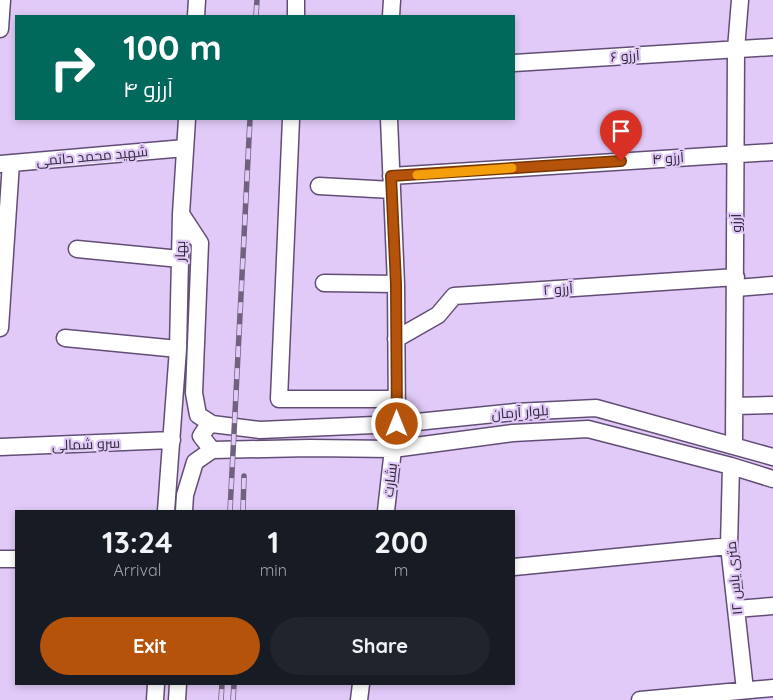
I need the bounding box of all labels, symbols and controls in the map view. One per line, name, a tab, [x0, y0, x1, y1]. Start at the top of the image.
text: 100 m	[123, 25, 222, 69]
icon: right	[40, 35, 105, 100]
street label: آرزو ۶	[610, 46, 640, 66]
text: آرزو ۴	[123, 75, 173, 103]
pin	[600, 110, 642, 161]
icon: arrive	[607, 117, 635, 145]
street label: شهید محمد حاتمی	[35, 142, 149, 170]
street label: آرزو ۴	[651, 148, 685, 168]
street label: آرزو	[727, 213, 745, 232]
street label: بهار	[171, 240, 189, 263]
street label: آرزو ۲	[542, 279, 574, 299]
position arrow	[370, 397, 422, 449]
street label: بلوار آرمان	[491, 401, 549, 423]
street label: سرو شمالی	[52, 434, 120, 454]
street label: بشارت	[379, 462, 401, 498]
text: 13:24	[102, 523, 173, 561]
text: 1	[268, 523, 279, 561]
text: 200	[374, 523, 428, 561]
street label: ۱۲ متری یاس	[722, 540, 746, 616]
text: Arrival	[113, 560, 161, 580]
text: min	[260, 560, 287, 580]
text: m	[394, 560, 408, 580]
button: Exit	[40, 617, 260, 675]
button: Share	[270, 617, 490, 675]

